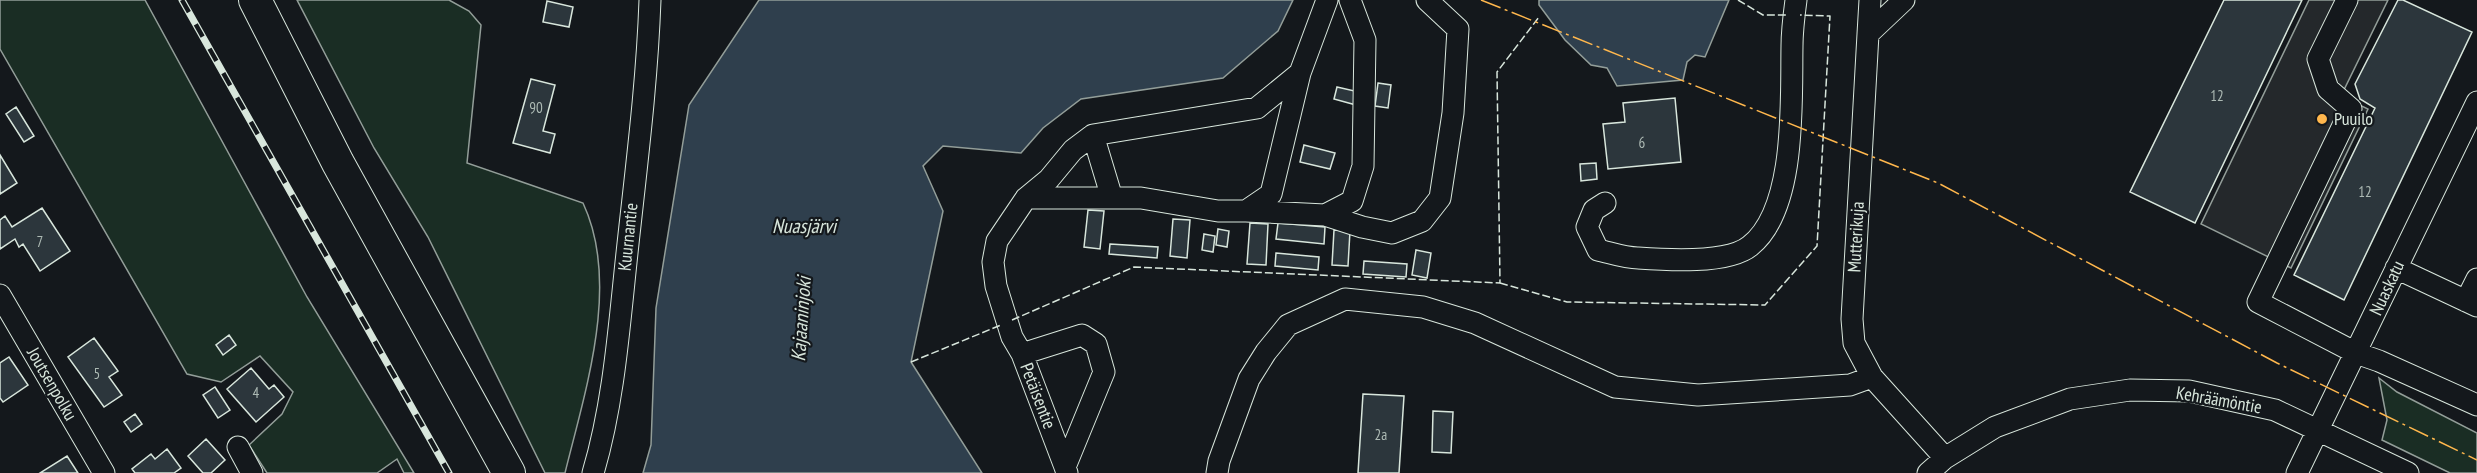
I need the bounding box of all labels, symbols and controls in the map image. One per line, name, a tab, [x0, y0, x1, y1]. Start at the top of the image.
house number: 12	[2210, 86, 2224, 105]
house number: 90	[529, 98, 543, 117]
place label: Puuilo	[2334, 107, 2373, 130]
marker: Puuilo	[2315, 112, 2329, 126]
house number: 6	[1639, 133, 1646, 152]
house number: 12	[2358, 182, 2372, 201]
street label: Mutterikuja	[1842, 201, 1869, 273]
street label: Kuurnantie	[612, 202, 643, 272]
water label: Nuasjärvi	[772, 213, 839, 239]
house number: 7	[37, 232, 43, 251]
street label: Nuaskatu	[2364, 257, 2409, 319]
water label: Kajaaninjoki	[785, 273, 817, 362]
street label: Joutsenpolku	[22, 342, 83, 425]
street label: Petäisentie	[1015, 360, 1062, 432]
house number: 5	[94, 364, 100, 383]
street label: Kehräämöntie	[2174, 381, 2264, 418]
house number: 4	[253, 383, 260, 402]
house number: 2a	[1375, 425, 1387, 444]

